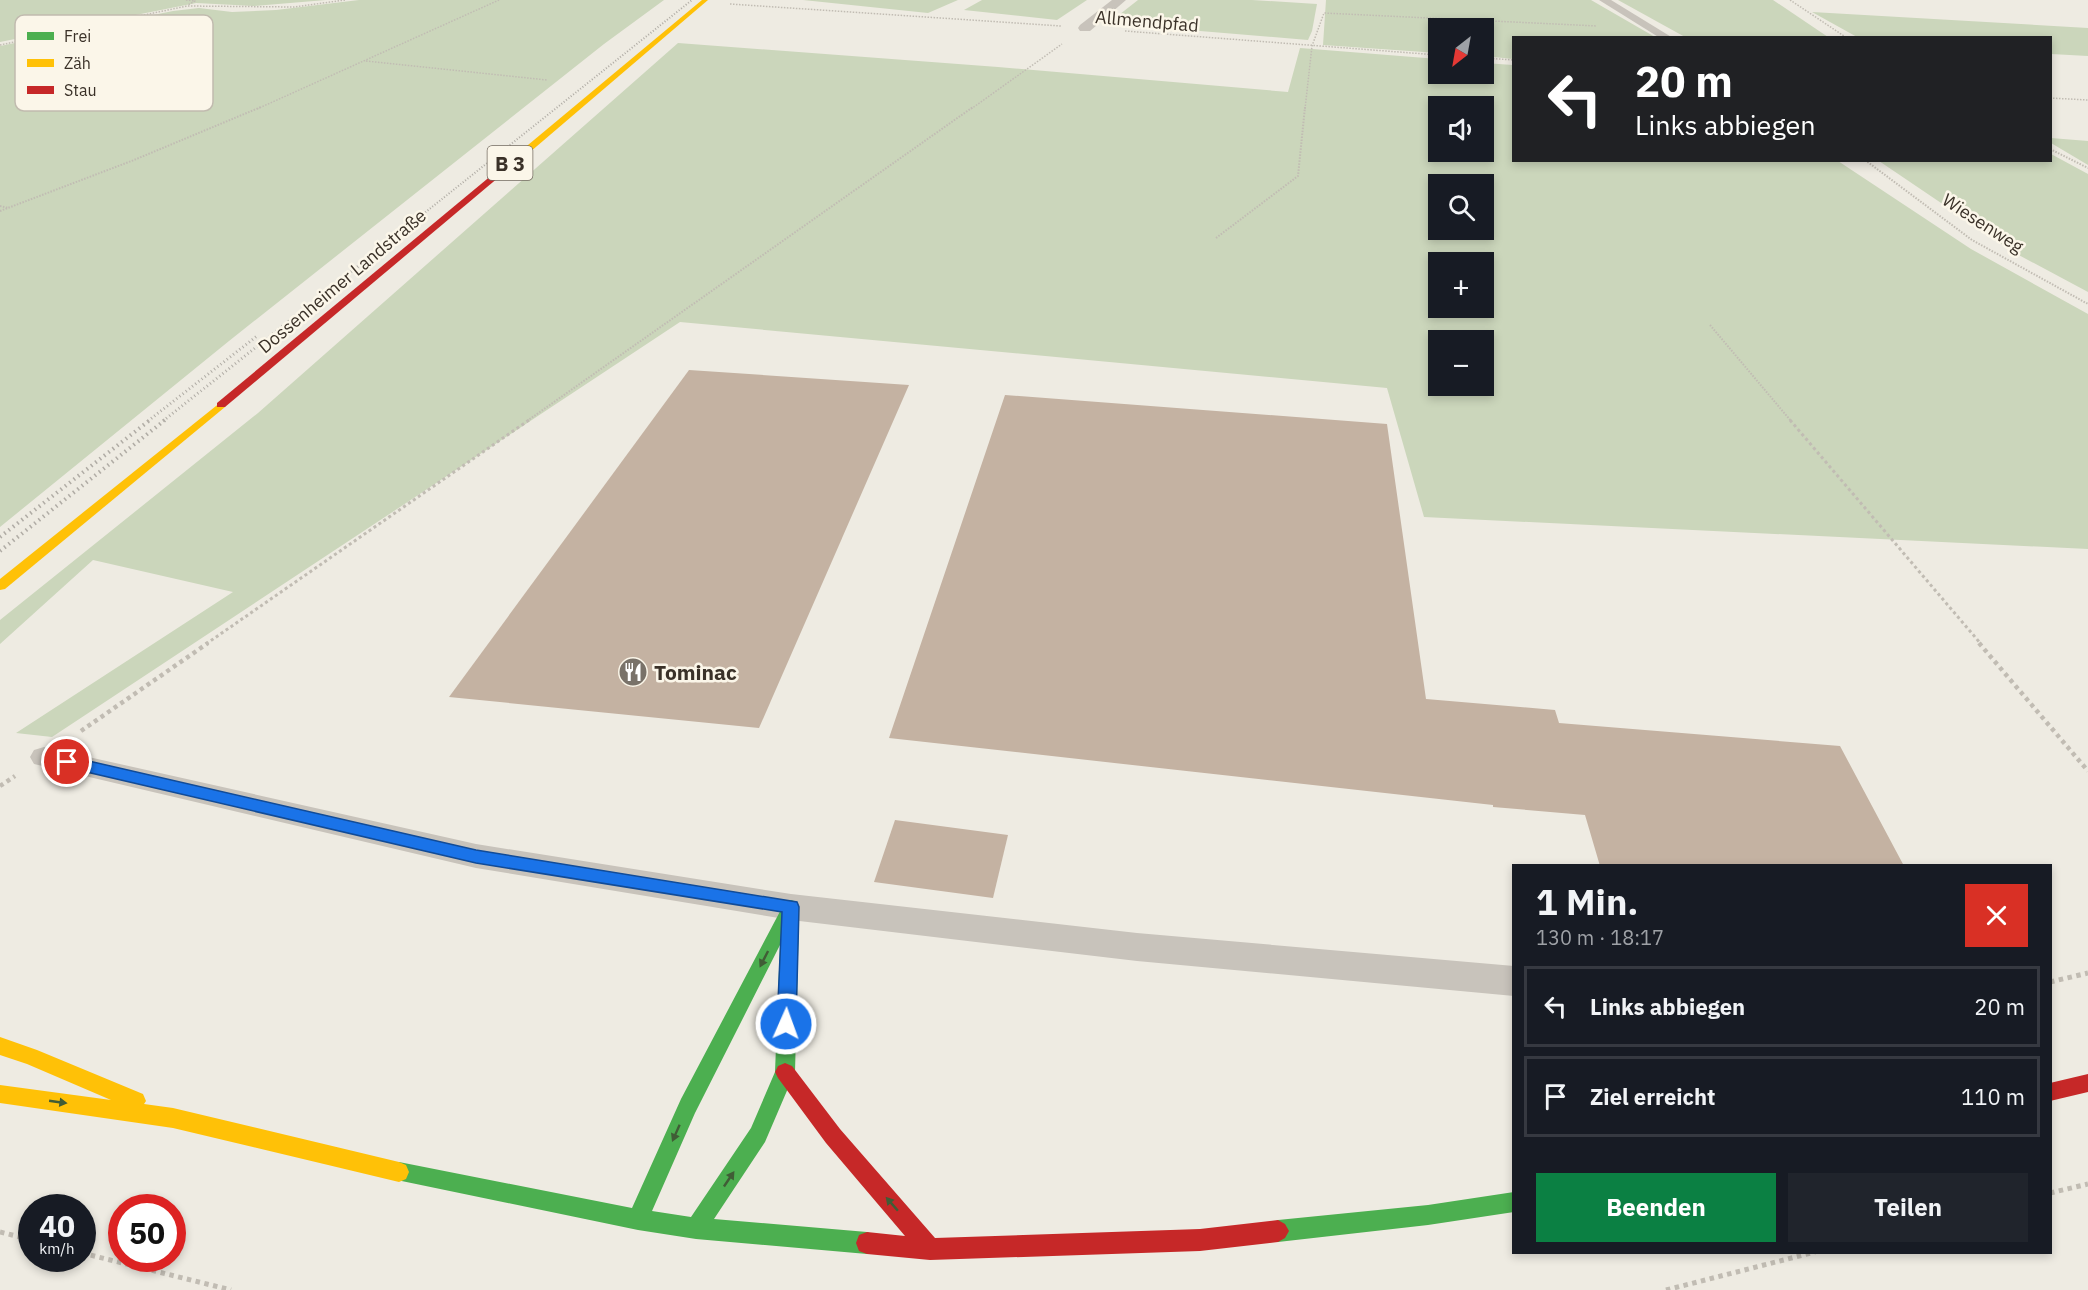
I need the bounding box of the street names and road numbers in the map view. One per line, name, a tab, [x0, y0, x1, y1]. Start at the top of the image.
street label: Allmendpfad	[1094, 5, 1200, 37]
road number: B 3	[488, 146, 532, 180]
street label: Wiesenweg	[1938, 188, 2028, 258]
street label: Dossenheimer Landstraße	[253, 204, 431, 358]

